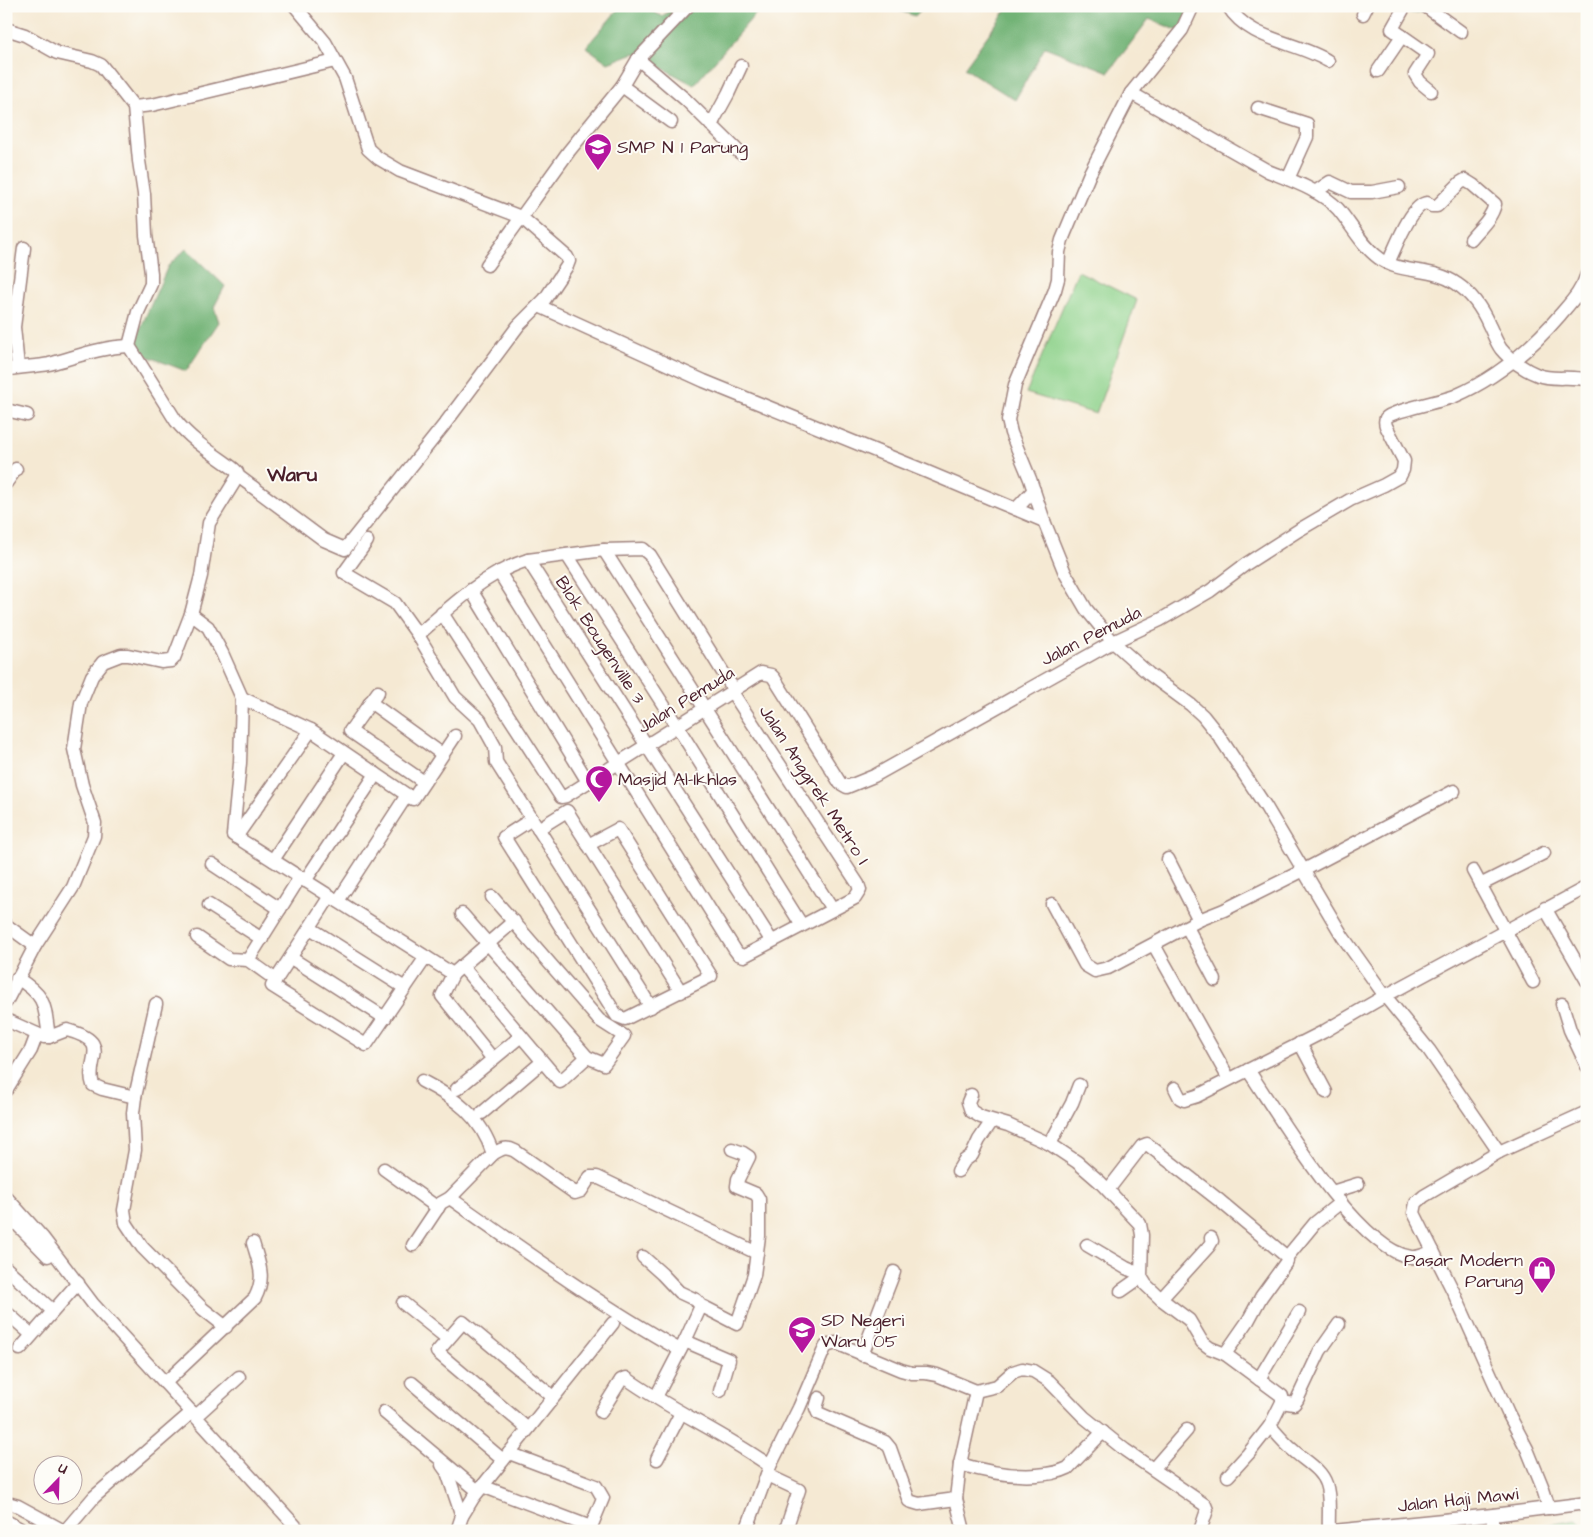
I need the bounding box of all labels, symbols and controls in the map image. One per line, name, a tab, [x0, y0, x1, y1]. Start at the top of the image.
school or university icon: SMP N 1 Parung	[583, 132, 613, 171]
place label: SMP N 1 Parung	[617, 135, 748, 161]
district label: Waru	[266, 461, 317, 489]
street label: Blok Bougenville 3	[548, 571, 651, 709]
street label: Jalan Pemuda	[1036, 600, 1146, 672]
street label: Jalan Pemuda	[633, 660, 739, 740]
street label: Jalan Anggrek Metro I	[752, 700, 875, 870]
mosque icon: Masjid Al-Ikhlas	[584, 764, 614, 803]
place label: Masjid Al-Ikhlas	[618, 767, 737, 792]
place label: Pasar Modern Parung	[1404, 1248, 1523, 1295]
shop icon: Pasar Modern Parung	[1527, 1255, 1557, 1294]
place label: SD Negeri Waru 05	[821, 1308, 904, 1354]
school or university icon: SD Negeri Waru 05	[787, 1315, 817, 1354]
north arrow	[32, 1454, 82, 1504]
text: U	[55, 1458, 70, 1480]
street label: Jalan Haji Mawi	[1396, 1481, 1520, 1519]

